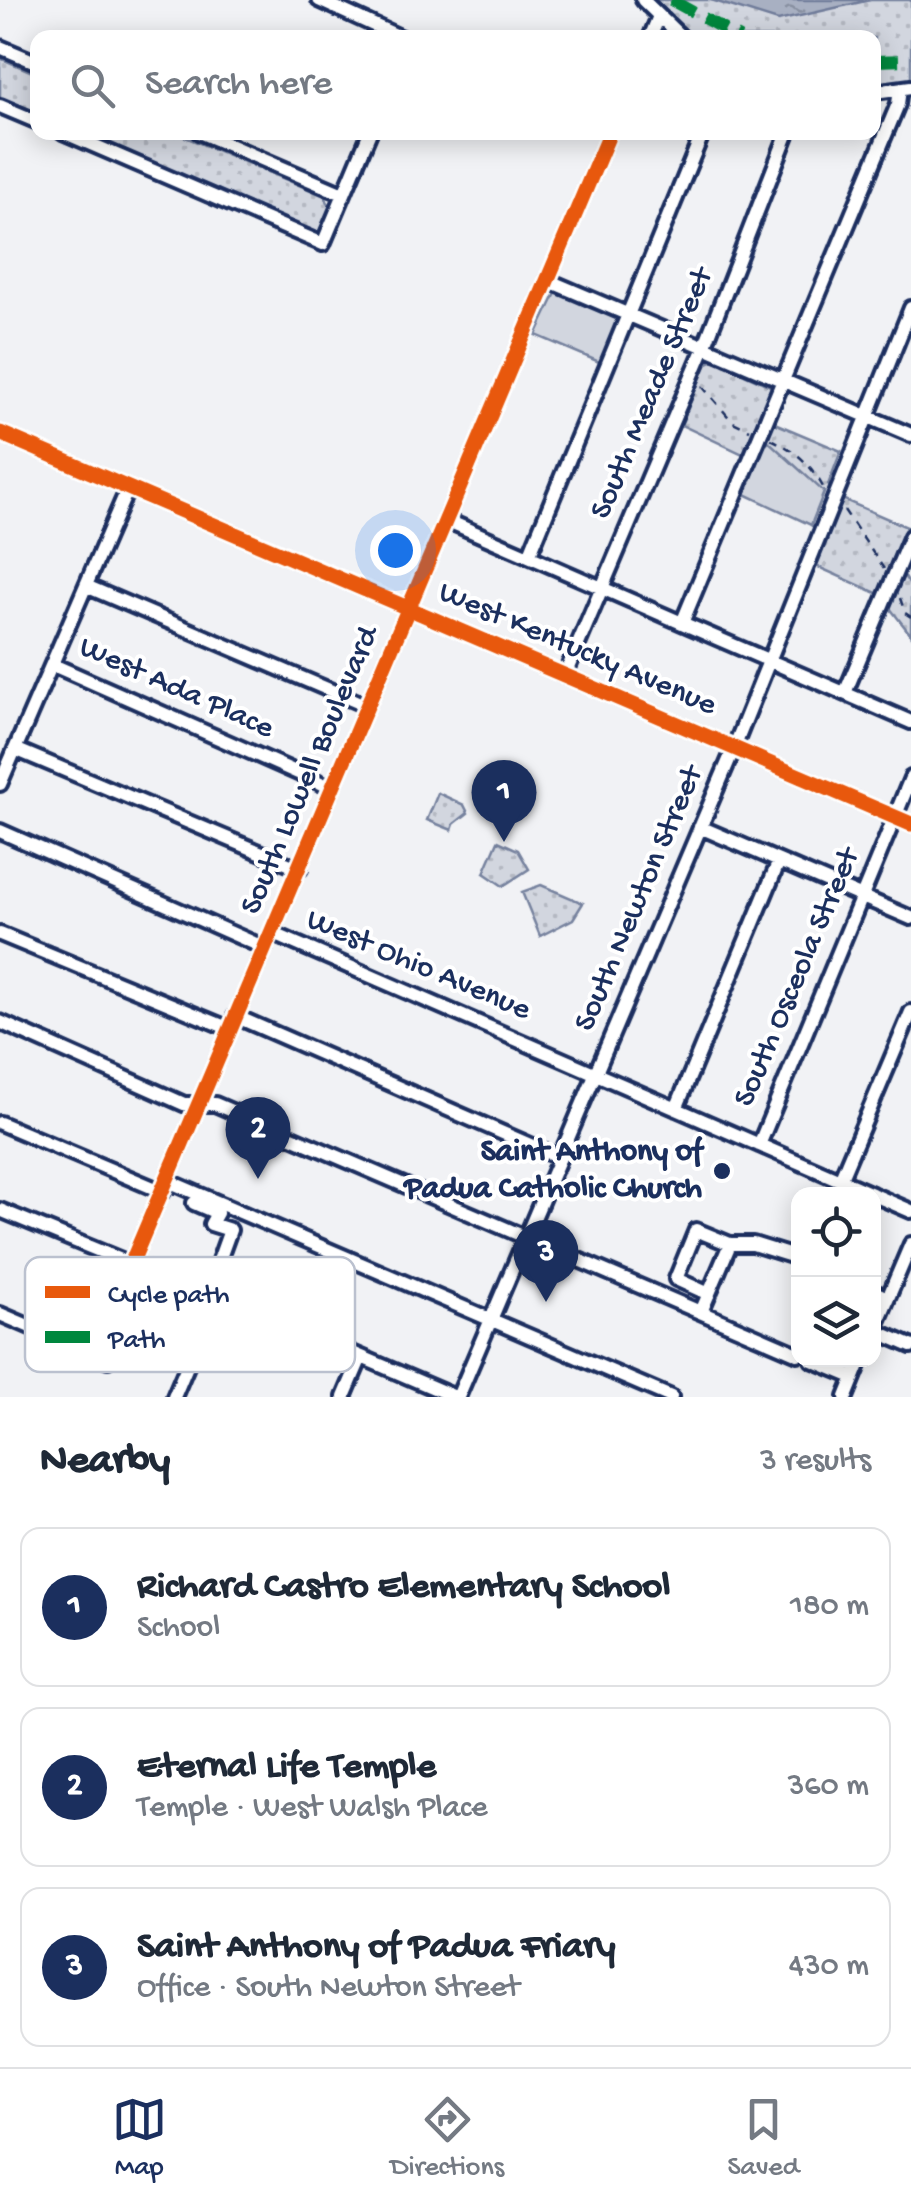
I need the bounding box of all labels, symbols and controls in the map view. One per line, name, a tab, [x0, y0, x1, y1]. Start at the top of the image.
search box	[30, 30, 881, 140]
icon: search	[65, 58, 120, 113]
text: Search here	[145, 63, 332, 107]
street label: South Meade Street	[583, 260, 724, 525]
your location	[370, 525, 421, 576]
street label: West Kentucky Avenue	[432, 574, 722, 726]
street label: South Lowell Boulevard	[233, 619, 390, 921]
street label: West Ada Place	[73, 629, 280, 749]
street label: South Newton Street	[567, 758, 714, 1037]
pin: 1	[472, 760, 536, 842]
street label: South Osceola Street	[726, 840, 871, 1113]
street label: West Ohio Avenue	[300, 902, 536, 1031]
pin: 2	[226, 1096, 290, 1179]
place label: Saint Anthony of Padua Catholic Church	[402, 1134, 705, 1209]
marker: Saint Anthony of Padua Catholic Church	[711, 1160, 733, 1182]
map controls	[791, 1187, 881, 1367]
button: locate	[791, 1187, 881, 1277]
pin: 3	[514, 1220, 578, 1302]
legend	[25, 1257, 355, 1372]
button: layers	[791, 1277, 881, 1367]
text: Cycle path	[108, 1280, 230, 1313]
text: Path	[107, 1325, 165, 1358]
text: Nearby	[40, 1438, 170, 1487]
text: 3 results	[760, 1443, 871, 1481]
text: Richard Castro Elementary School	[137, 1566, 670, 1610]
text: 1	[68, 1588, 81, 1626]
text: 180 m	[790, 1588, 869, 1626]
text: School	[137, 1610, 220, 1648]
text: Eternal Life Temple	[137, 1746, 436, 1790]
text: 2	[67, 1768, 82, 1806]
text: 360 m	[788, 1768, 869, 1806]
text: Temple · West Walsh Place	[137, 1790, 488, 1828]
text: Saint Anthony of Padua Friary	[137, 1926, 615, 1970]
text: 3	[66, 1948, 83, 1986]
text: 430 m	[789, 1948, 869, 1986]
text: Office · South Newton Street	[137, 1970, 520, 2008]
tab: Map	[112, 2092, 167, 2185]
tab: Directions	[390, 2092, 504, 2185]
tab: Saved	[727, 2092, 799, 2185]

